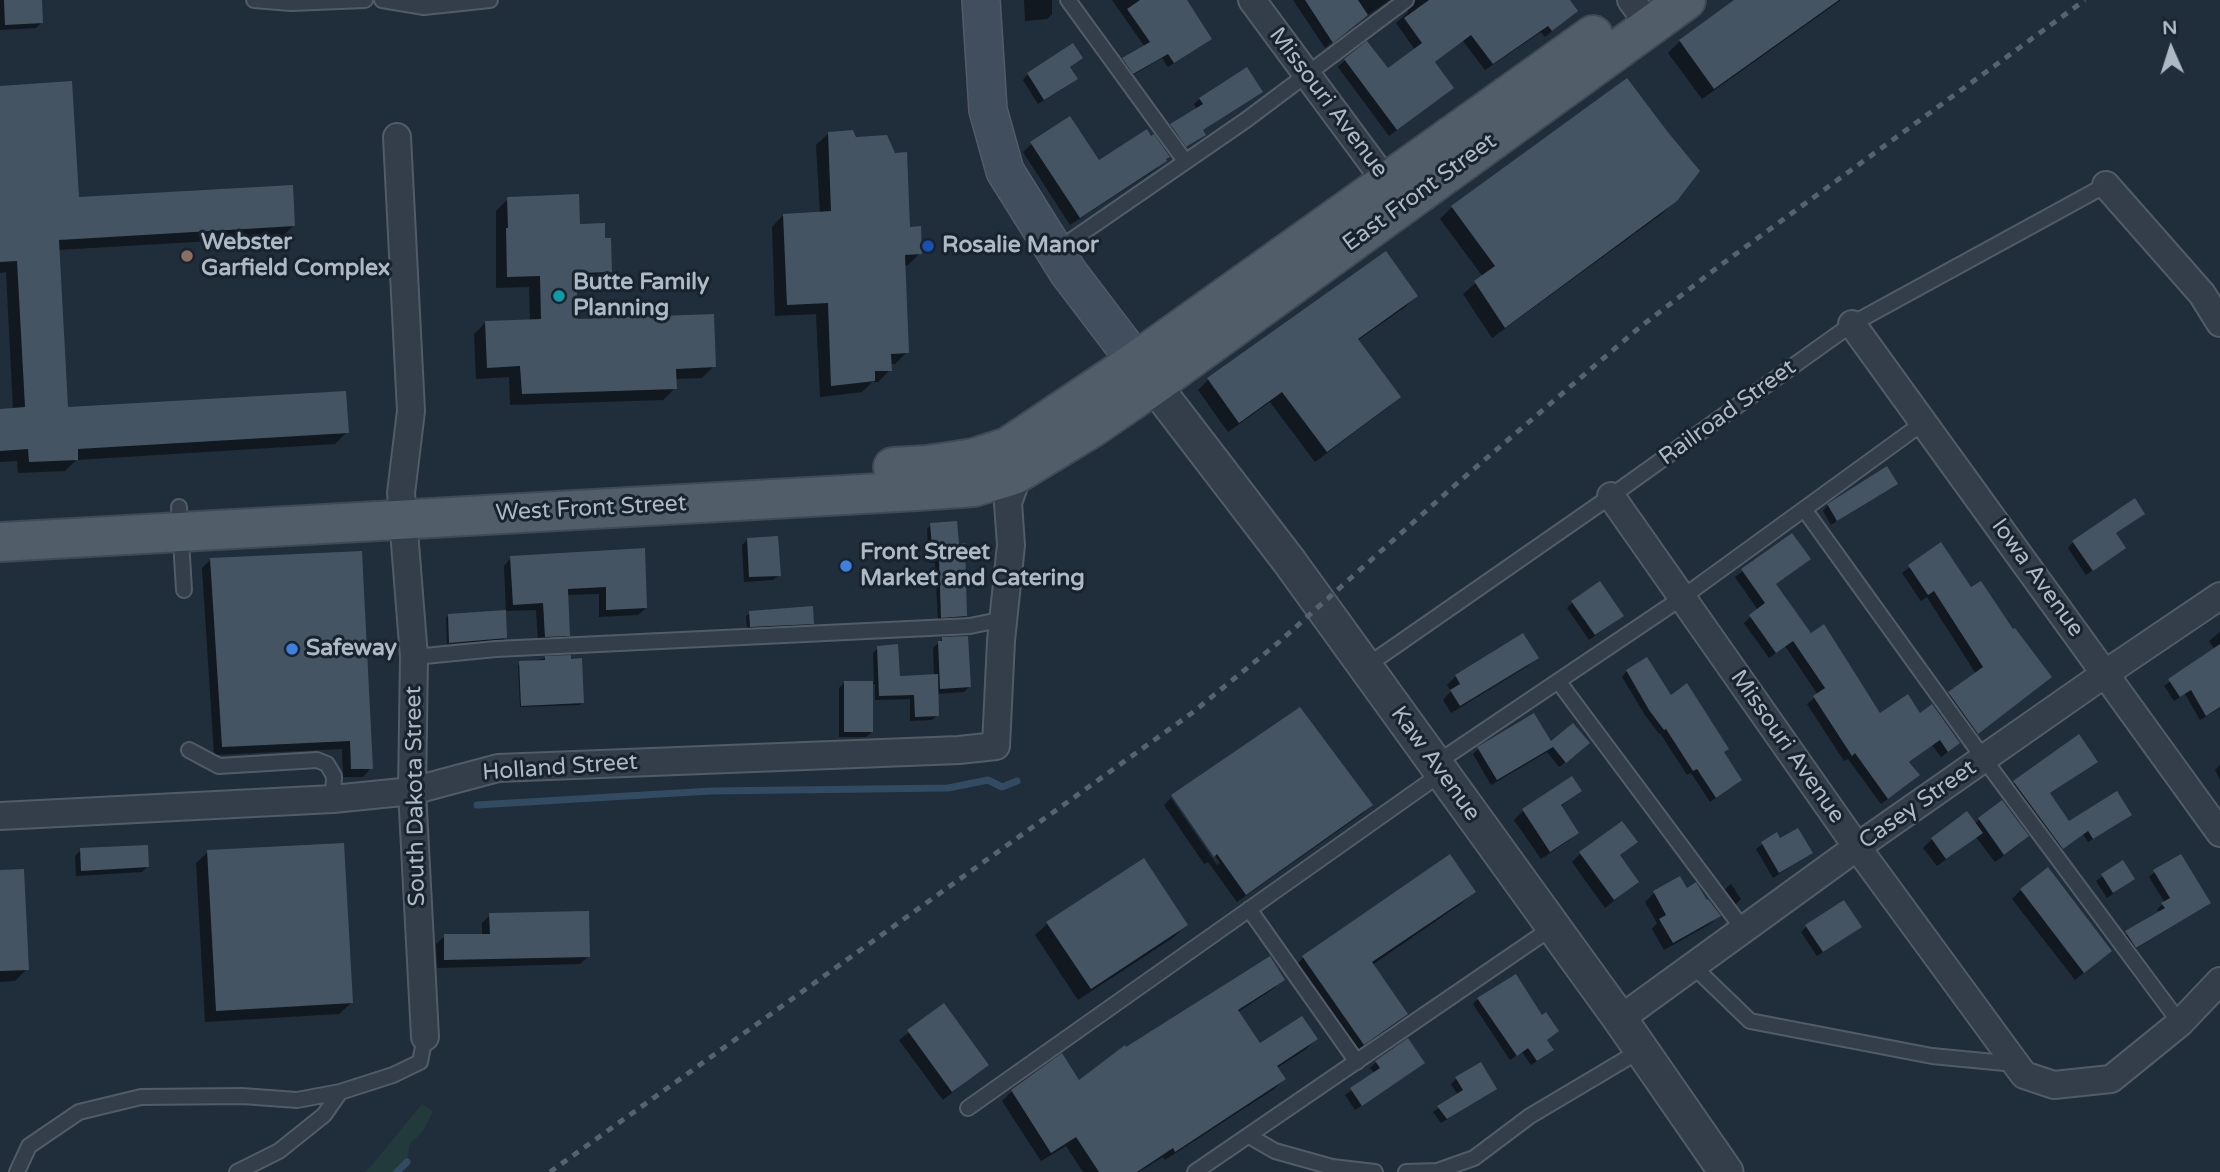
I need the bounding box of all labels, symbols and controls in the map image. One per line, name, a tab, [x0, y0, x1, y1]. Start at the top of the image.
north arrow	[2136, 14, 2206, 84]
text: N	[2162, 17, 2178, 39]
street label: Missouri Avenue	[1263, 23, 1393, 183]
street label: East Front Street	[1338, 128, 1502, 258]
place label: Webster Garfield Complex	[201, 229, 390, 283]
place label: Rosalie Manor	[942, 232, 1099, 260]
marker: Rosalie Manor	[920, 238, 936, 254]
marker: Webster Garfield Complex	[179, 248, 195, 264]
place label: Butte Family Planning	[573, 269, 709, 323]
marker: Butte Family Planning	[551, 288, 567, 304]
street label: Railroad Street	[1654, 354, 1802, 472]
street label: West Front Street	[495, 490, 687, 528]
street label: Iowa Avenue	[1985, 514, 2089, 642]
place label: Front Street Market and Catering	[860, 539, 1085, 593]
marker: Front Street Market and Catering	[838, 558, 854, 574]
place label: Safeway	[306, 635, 397, 663]
marker: Safeway	[284, 641, 300, 657]
street label: Missouri Avenue	[1724, 665, 1850, 829]
street label: South Dakota Street	[400, 686, 432, 906]
street label: Kaw Avenue	[1384, 701, 1486, 827]
street label: Holland Street	[481, 749, 639, 787]
street label: Casey Street	[1854, 754, 1982, 856]

